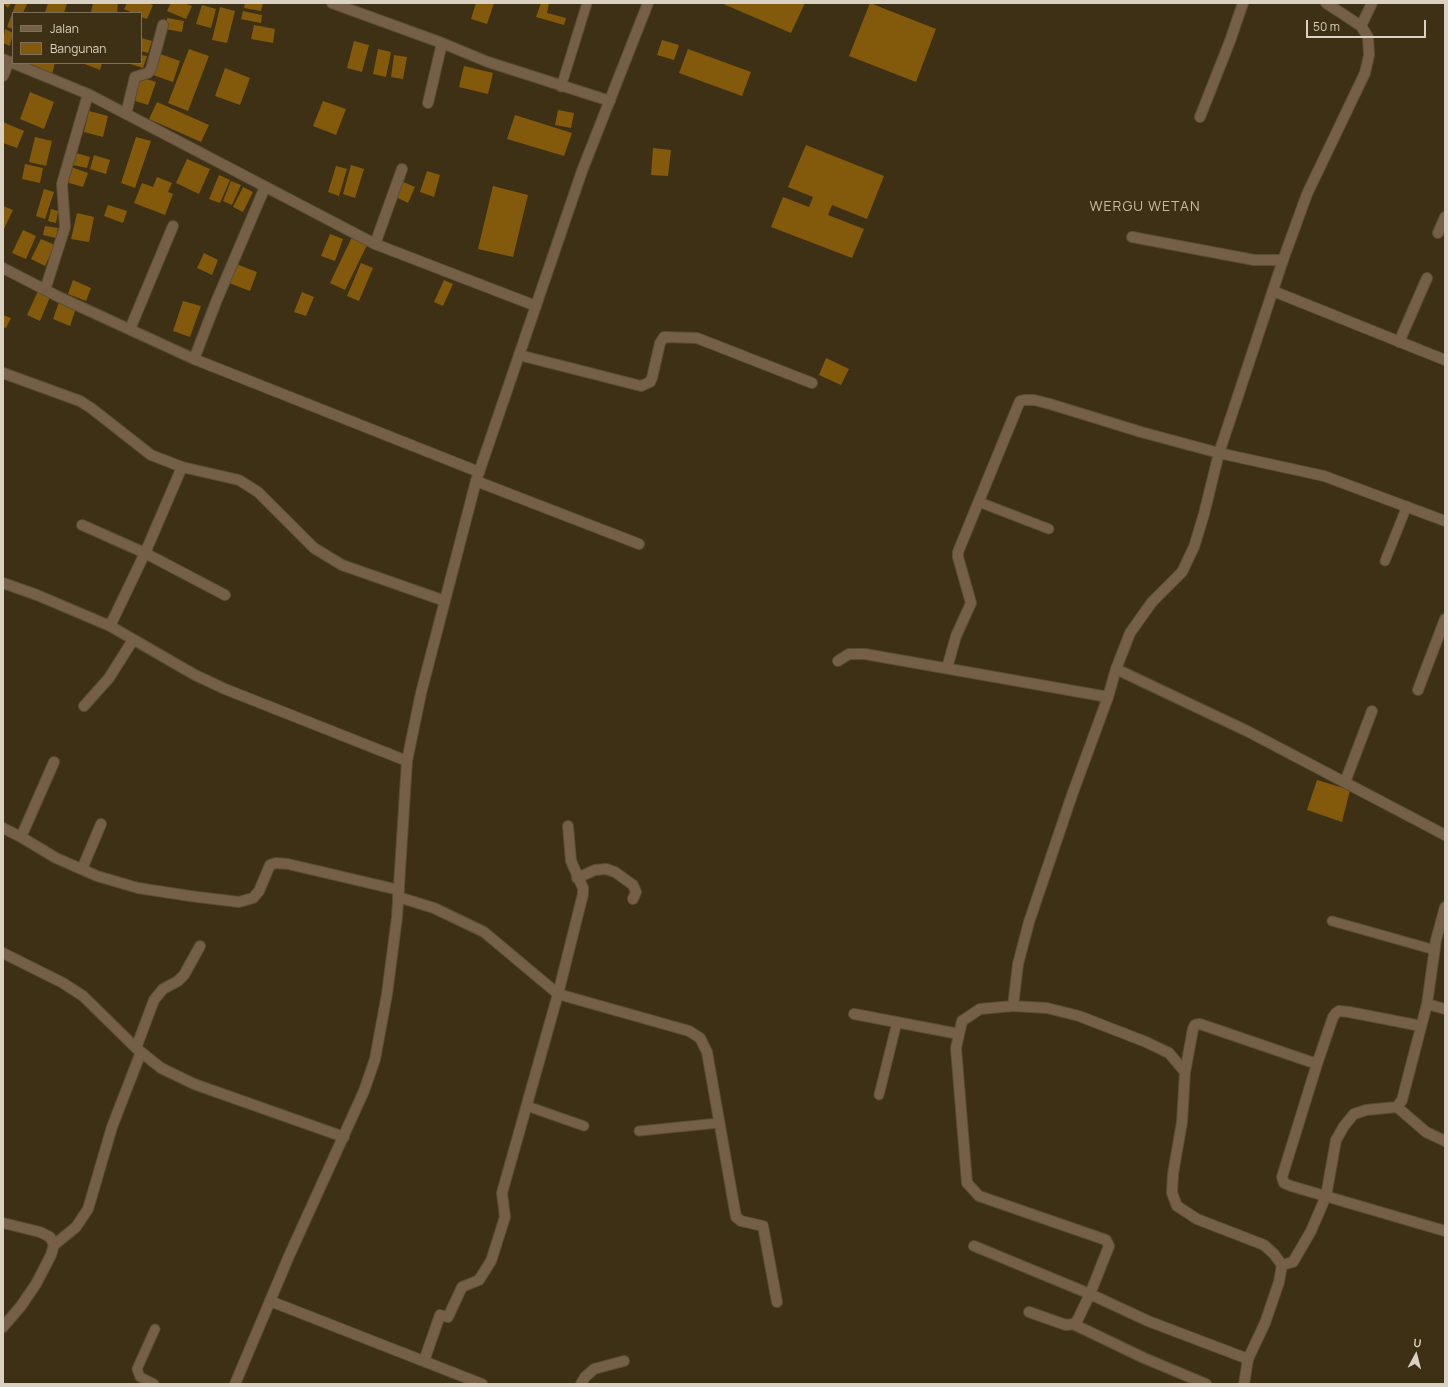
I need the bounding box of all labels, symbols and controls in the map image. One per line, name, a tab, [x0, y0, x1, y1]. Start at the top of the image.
legend	[12, 12, 142, 64]
scale bar	[1308, 12, 1428, 38]
text: 50 m	[1313, 18, 1340, 35]
text: Jalan	[50, 20, 79, 37]
text: Bangunan	[50, 40, 106, 57]
district label: WERGU WETAN	[1089, 199, 1201, 215]
north arrow	[1396, 1335, 1436, 1375]
text: U	[1413, 1335, 1422, 1351]

